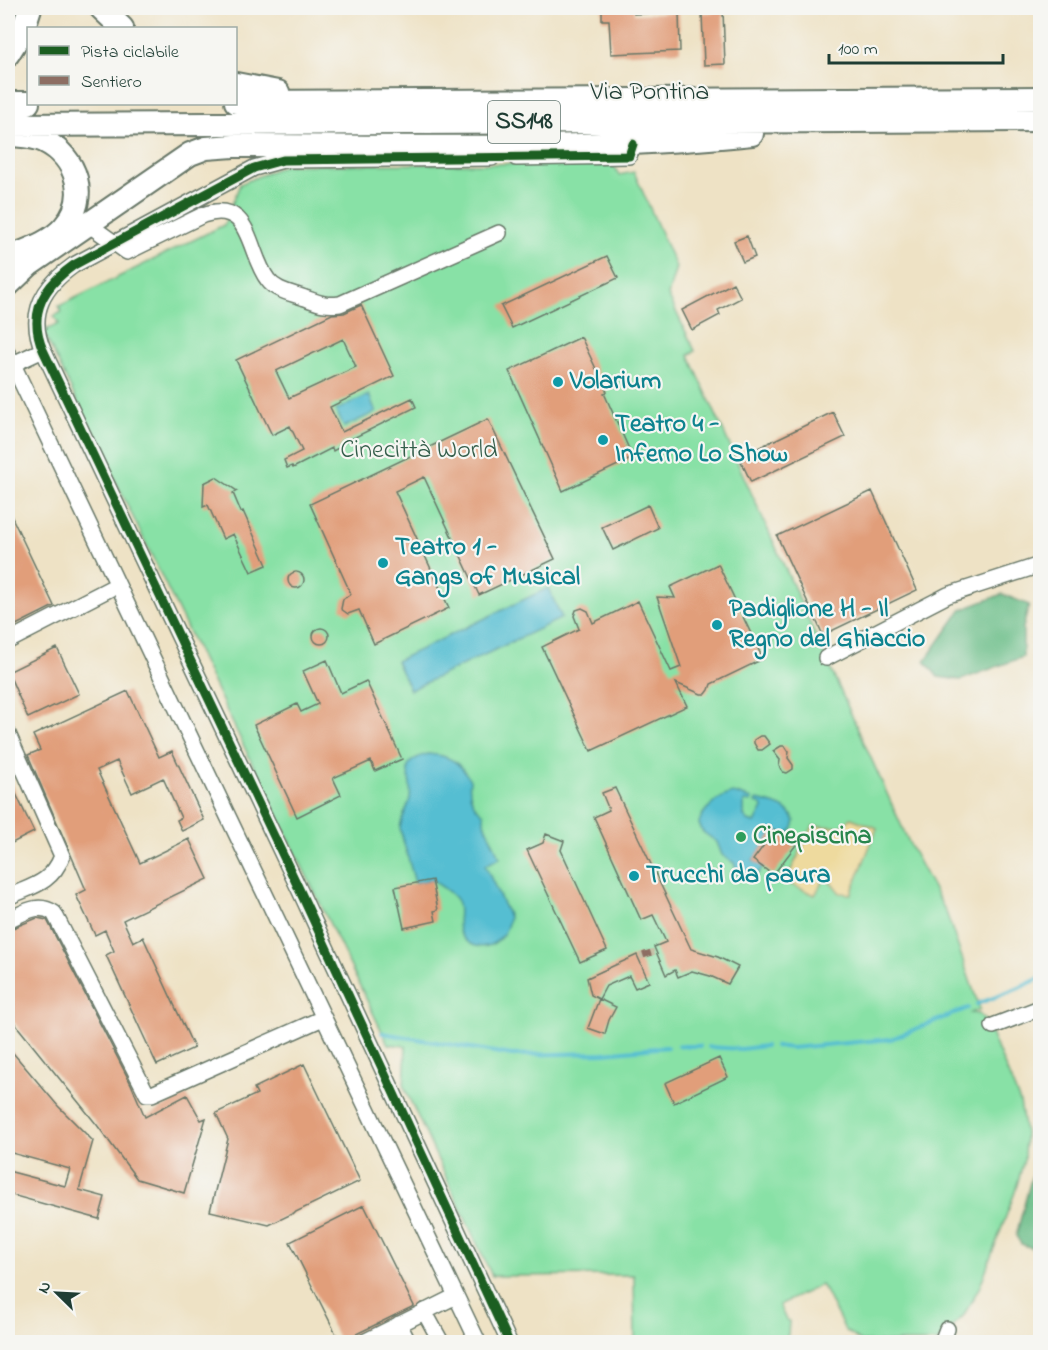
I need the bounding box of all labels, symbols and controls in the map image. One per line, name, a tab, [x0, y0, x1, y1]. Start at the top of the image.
legend	[27, 27, 237, 105]
scale bar	[829, 27, 1003, 65]
text: 100 m	[838, 37, 878, 63]
text: Pista ciclabile	[81, 40, 180, 66]
text: Sentiero	[81, 70, 142, 96]
street label: Via Pontina	[590, 74, 709, 112]
road number: SS148	[488, 101, 560, 143]
place label: Volarium	[569, 363, 661, 401]
marker: Volarium	[551, 375, 565, 389]
place label: Teatro 4 - Inferno Lo Show	[615, 406, 788, 474]
park label: Cinecittà World	[340, 432, 498, 470]
marker: Teatro 4 - Inferno Lo Show	[596, 433, 610, 447]
place label: Teatro 1 - Gangs of Musical	[395, 529, 580, 598]
marker: Teatro 1 - Gangs of Musical	[376, 556, 390, 570]
place label: Padiglione H - Il Regno del Ghiaccio	[729, 591, 925, 660]
marker: Padiglione H - Il Regno del Ghiaccio	[710, 618, 724, 632]
place label: Cinepiscina	[753, 818, 872, 856]
marker: Cinepiscina	[734, 830, 748, 844]
place label: Trucchi da paura	[646, 857, 831, 895]
marker: Trucchi da paura	[627, 869, 641, 883]
north arrow	[27, 1263, 87, 1323]
text: N	[32, 1278, 58, 1298]

